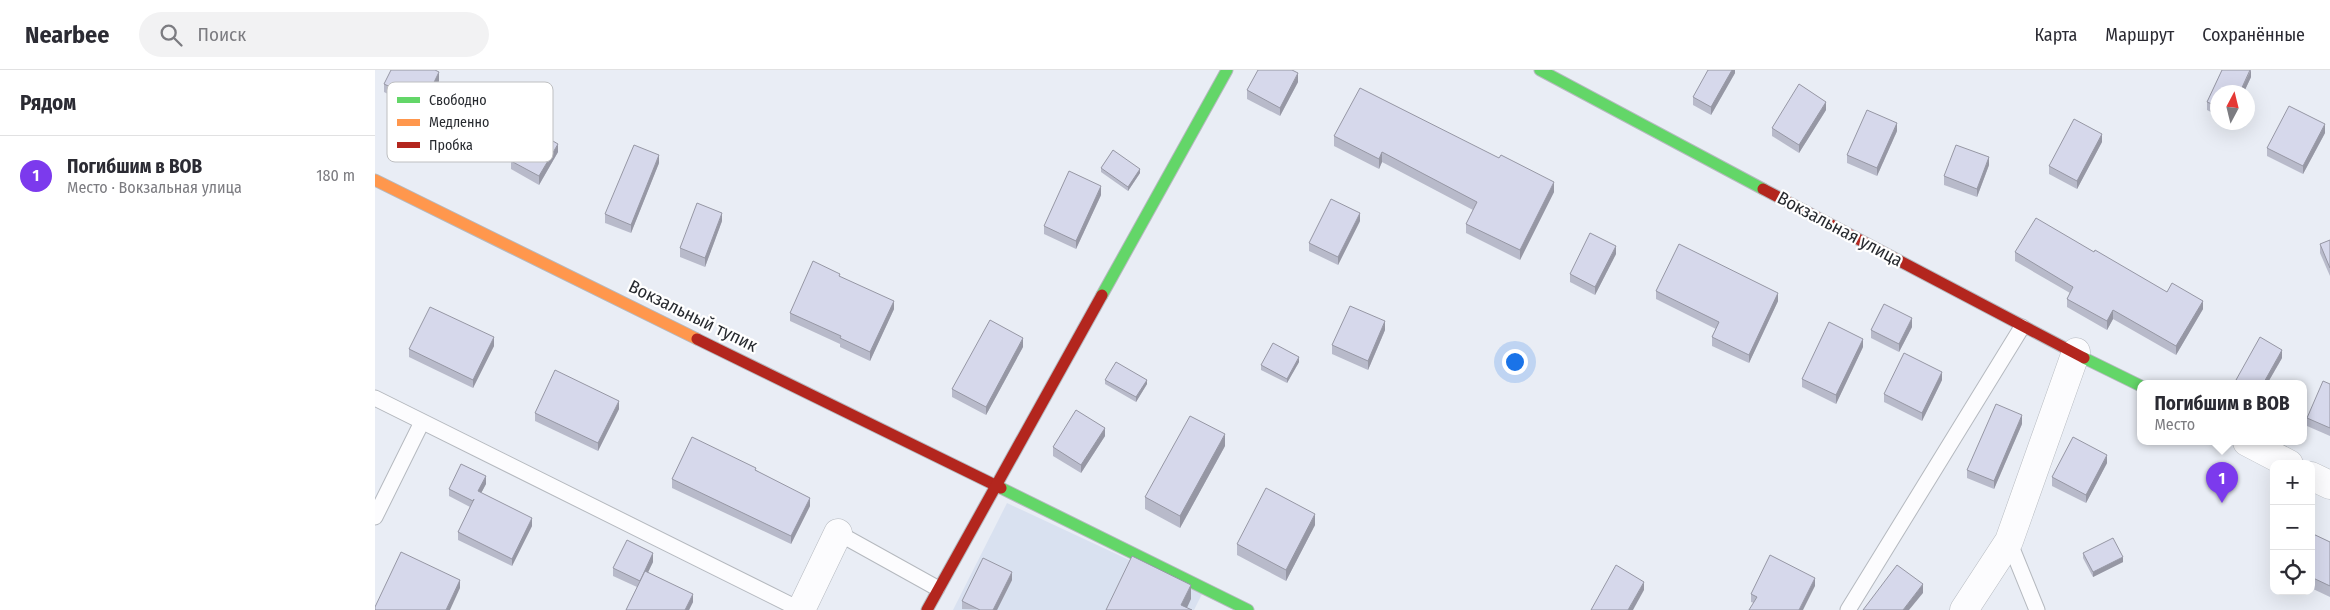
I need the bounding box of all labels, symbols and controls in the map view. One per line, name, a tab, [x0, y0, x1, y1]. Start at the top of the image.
search box	[139, 12, 489, 57]
text: Nearbee	[25, 21, 109, 49]
icon: search	[157, 21, 185, 49]
text: Поиск	[197, 23, 246, 46]
text: Карта	[2034, 24, 2077, 46]
text: Маршрут	[2105, 24, 2174, 46]
text: Сохранённые	[2202, 24, 2305, 46]
legend	[387, 82, 553, 162]
north arrow	[2210, 85, 2255, 130]
text: Рядом	[20, 90, 76, 116]
text: Свободно	[429, 92, 487, 109]
text: Медленно	[429, 114, 489, 131]
text: Пробка	[429, 137, 473, 154]
text: Погибшим в ВОВ	[67, 155, 202, 178]
text: 1	[33, 166, 39, 185]
text: 180 m	[316, 166, 355, 185]
text: Место · Вокзальная улица	[67, 178, 242, 197]
street label: Вокзальная улица	[1774, 187, 1907, 271]
street label: Вокзальный тупик	[625, 275, 761, 357]
your location	[1502, 349, 1528, 375]
popup	[2137, 380, 2307, 445]
text: Погибшим в ВОВ	[2154, 392, 2290, 415]
text: Место	[2154, 415, 2195, 434]
map controls	[2270, 460, 2315, 595]
button: +	[2270, 460, 2315, 505]
pin: 1	[2206, 462, 2238, 503]
button: −	[2270, 505, 2315, 550]
button: locate	[2270, 550, 2315, 595]

